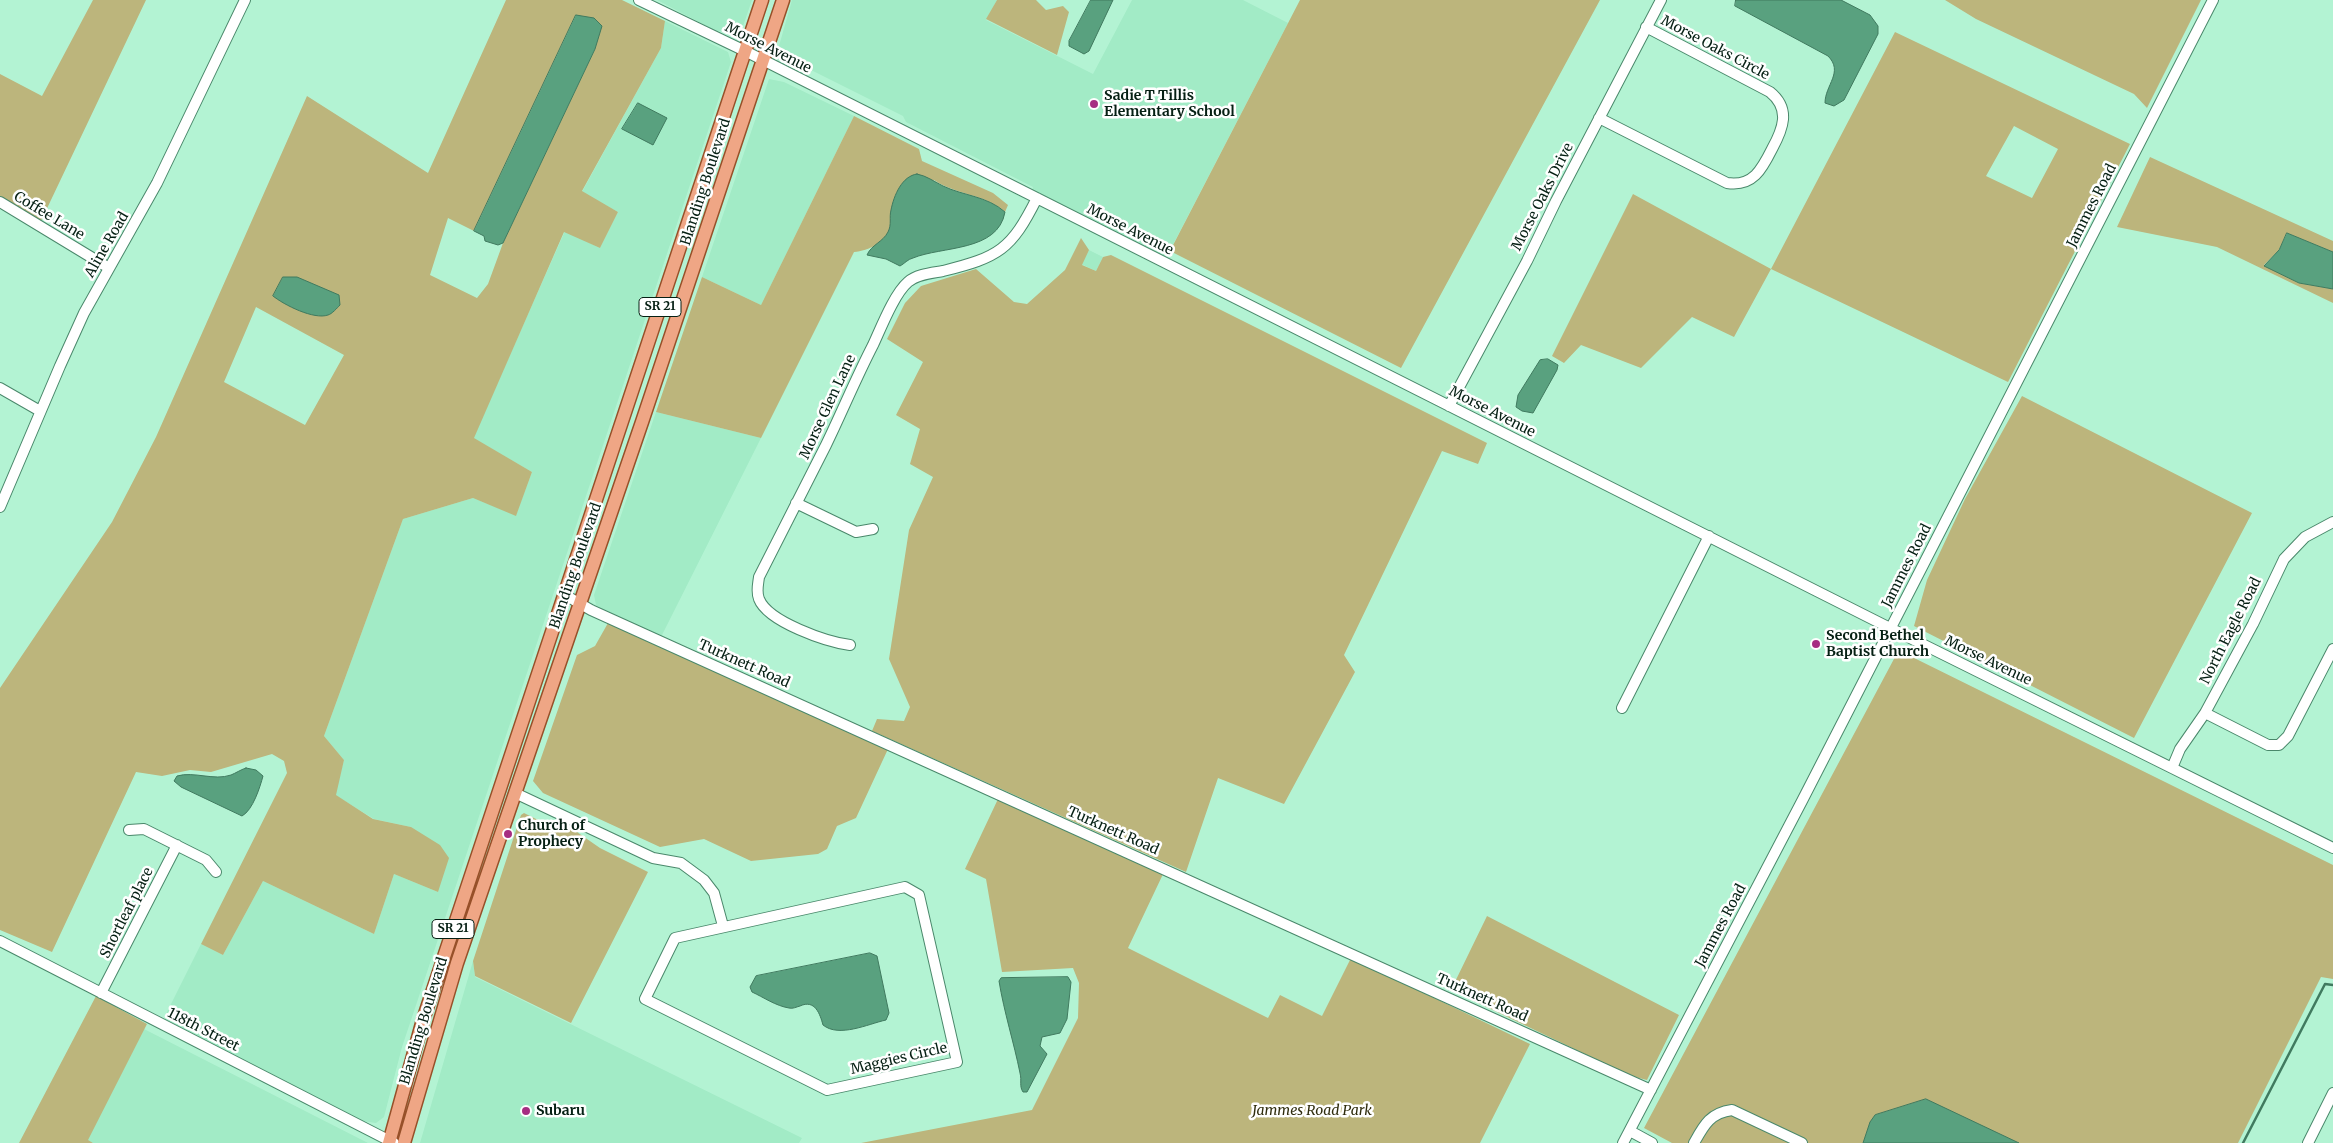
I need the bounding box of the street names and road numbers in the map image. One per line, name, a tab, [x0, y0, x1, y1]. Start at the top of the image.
street label: Morse Oaks Circle	[1658, 12, 1772, 84]
street label: Morse Avenue	[722, 19, 814, 77]
street label: Blanding Boulevard	[678, 116, 734, 248]
street label: Morse Oaks Drive	[1509, 140, 1577, 254]
street label: Jammes Road	[2064, 161, 2120, 251]
street label: Coffee Lane	[11, 188, 87, 244]
street label: Morse Avenue	[1084, 201, 1176, 259]
street label: Aline Road	[82, 209, 132, 281]
road number: SR 21	[639, 298, 681, 316]
street label: Morse Glen Lane	[796, 352, 860, 462]
street label: Morse Avenue	[1446, 383, 1538, 441]
street label: Blanding Boulevard	[547, 501, 605, 631]
street label: Jammes Road	[1879, 521, 1935, 611]
street label: North Eagle Road	[2197, 575, 2265, 687]
street label: Morse Avenue	[1942, 633, 2034, 689]
street label: Turknett Road	[696, 636, 792, 692]
street label: Turknett Road	[1065, 803, 1161, 859]
street label: Shortleaf place	[97, 865, 157, 961]
street label: Jammes Road	[1692, 882, 1750, 970]
road number: SR 21	[432, 920, 474, 939]
street label: Blanding Boulevard	[397, 955, 451, 1087]
street label: Turknett Road	[1434, 970, 1530, 1026]
street label: 118th Street	[164, 1005, 242, 1055]
street label: Maggies Circle	[849, 1040, 949, 1078]

